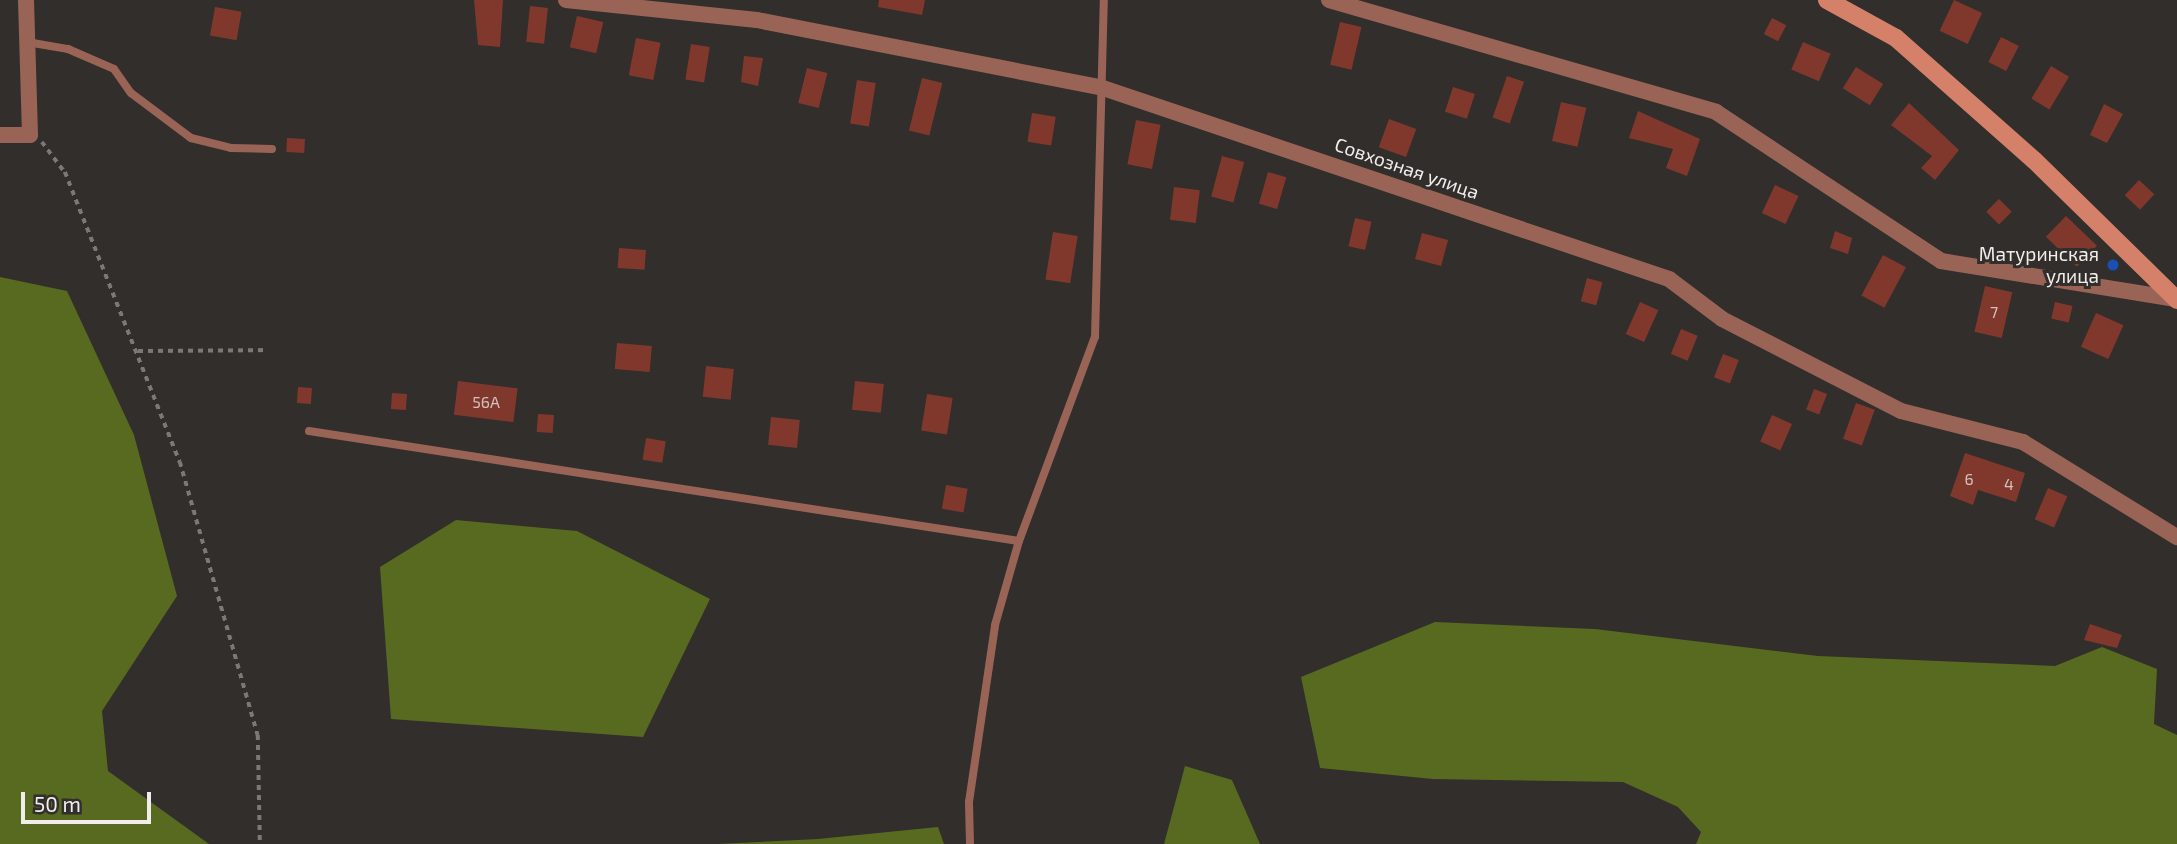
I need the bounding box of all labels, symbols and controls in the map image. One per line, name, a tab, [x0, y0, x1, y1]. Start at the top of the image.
street label: Совхозная улица	[1332, 133, 1482, 203]
place label: Матуринская улица	[1979, 243, 2099, 287]
marker: Матуринская улица	[2105, 257, 2121, 273]
house number: 7	[1990, 302, 1998, 322]
house number: 56А	[472, 392, 500, 412]
house number: 6	[1964, 469, 1974, 489]
house number: 4	[2004, 474, 2014, 494]
scale bar	[24, 778, 154, 822]
text: 50 m	[34, 791, 81, 816]

